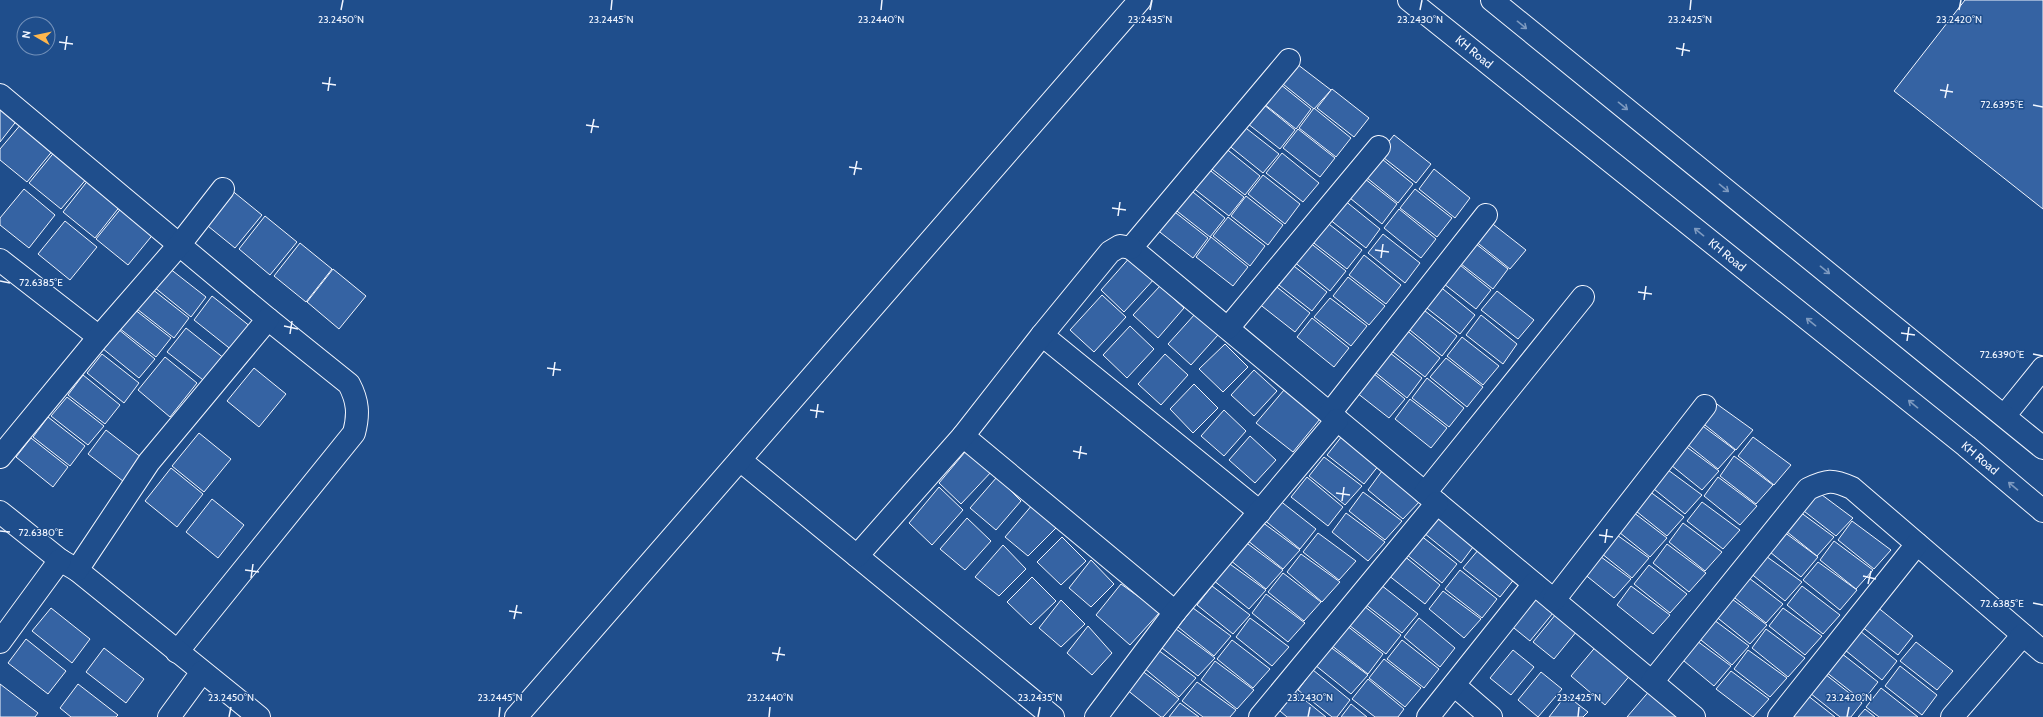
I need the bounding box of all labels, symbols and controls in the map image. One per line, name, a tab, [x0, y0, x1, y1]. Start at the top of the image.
text: 23.2450°N	[318, 13, 364, 26]
text: 23.2445°N	[589, 13, 633, 26]
text: 23.2440°N	[858, 13, 904, 26]
text: 23.2435°N	[1128, 13, 1172, 26]
text: 23.2430°N	[1397, 13, 1443, 26]
text: 23.2425°N	[1668, 13, 1712, 26]
text: 23.2420°N	[1936, 13, 1982, 26]
north arrow	[16, 16, 56, 56]
one-way arrow	[1517, 20, 1528, 29]
text: N	[19, 29, 34, 39]
street label: KH Road	[1452, 32, 1496, 71]
text: 72.6395°E	[1981, 98, 2024, 111]
one-way arrow	[1618, 102, 1629, 111]
one-way arrow	[1719, 184, 1730, 193]
one-way arrow	[1694, 228, 1705, 237]
street label: KH Road	[1705, 235, 1749, 274]
one-way arrow	[1820, 266, 1831, 275]
text: 72.6385°E	[19, 276, 63, 289]
one-way arrow	[1806, 318, 1817, 327]
text: 72.6390°E	[1980, 348, 2025, 361]
one-way arrow	[1907, 399, 1918, 408]
street label: KH Road	[1959, 438, 2002, 478]
one-way arrow	[2008, 482, 2019, 491]
text: 72.6380°E	[19, 526, 64, 539]
text: 72.6385°E	[1980, 597, 2024, 610]
text: 23.2450°N	[208, 691, 254, 704]
text: 23.2445°N	[478, 691, 522, 704]
text: 23.2440°N	[747, 691, 793, 704]
text: 23.2435°N	[1018, 691, 1062, 704]
text: 23.2430°N	[1287, 691, 1333, 704]
text: 23.2425°N	[1557, 691, 1601, 704]
text: 23.2420°N	[1826, 691, 1872, 704]

